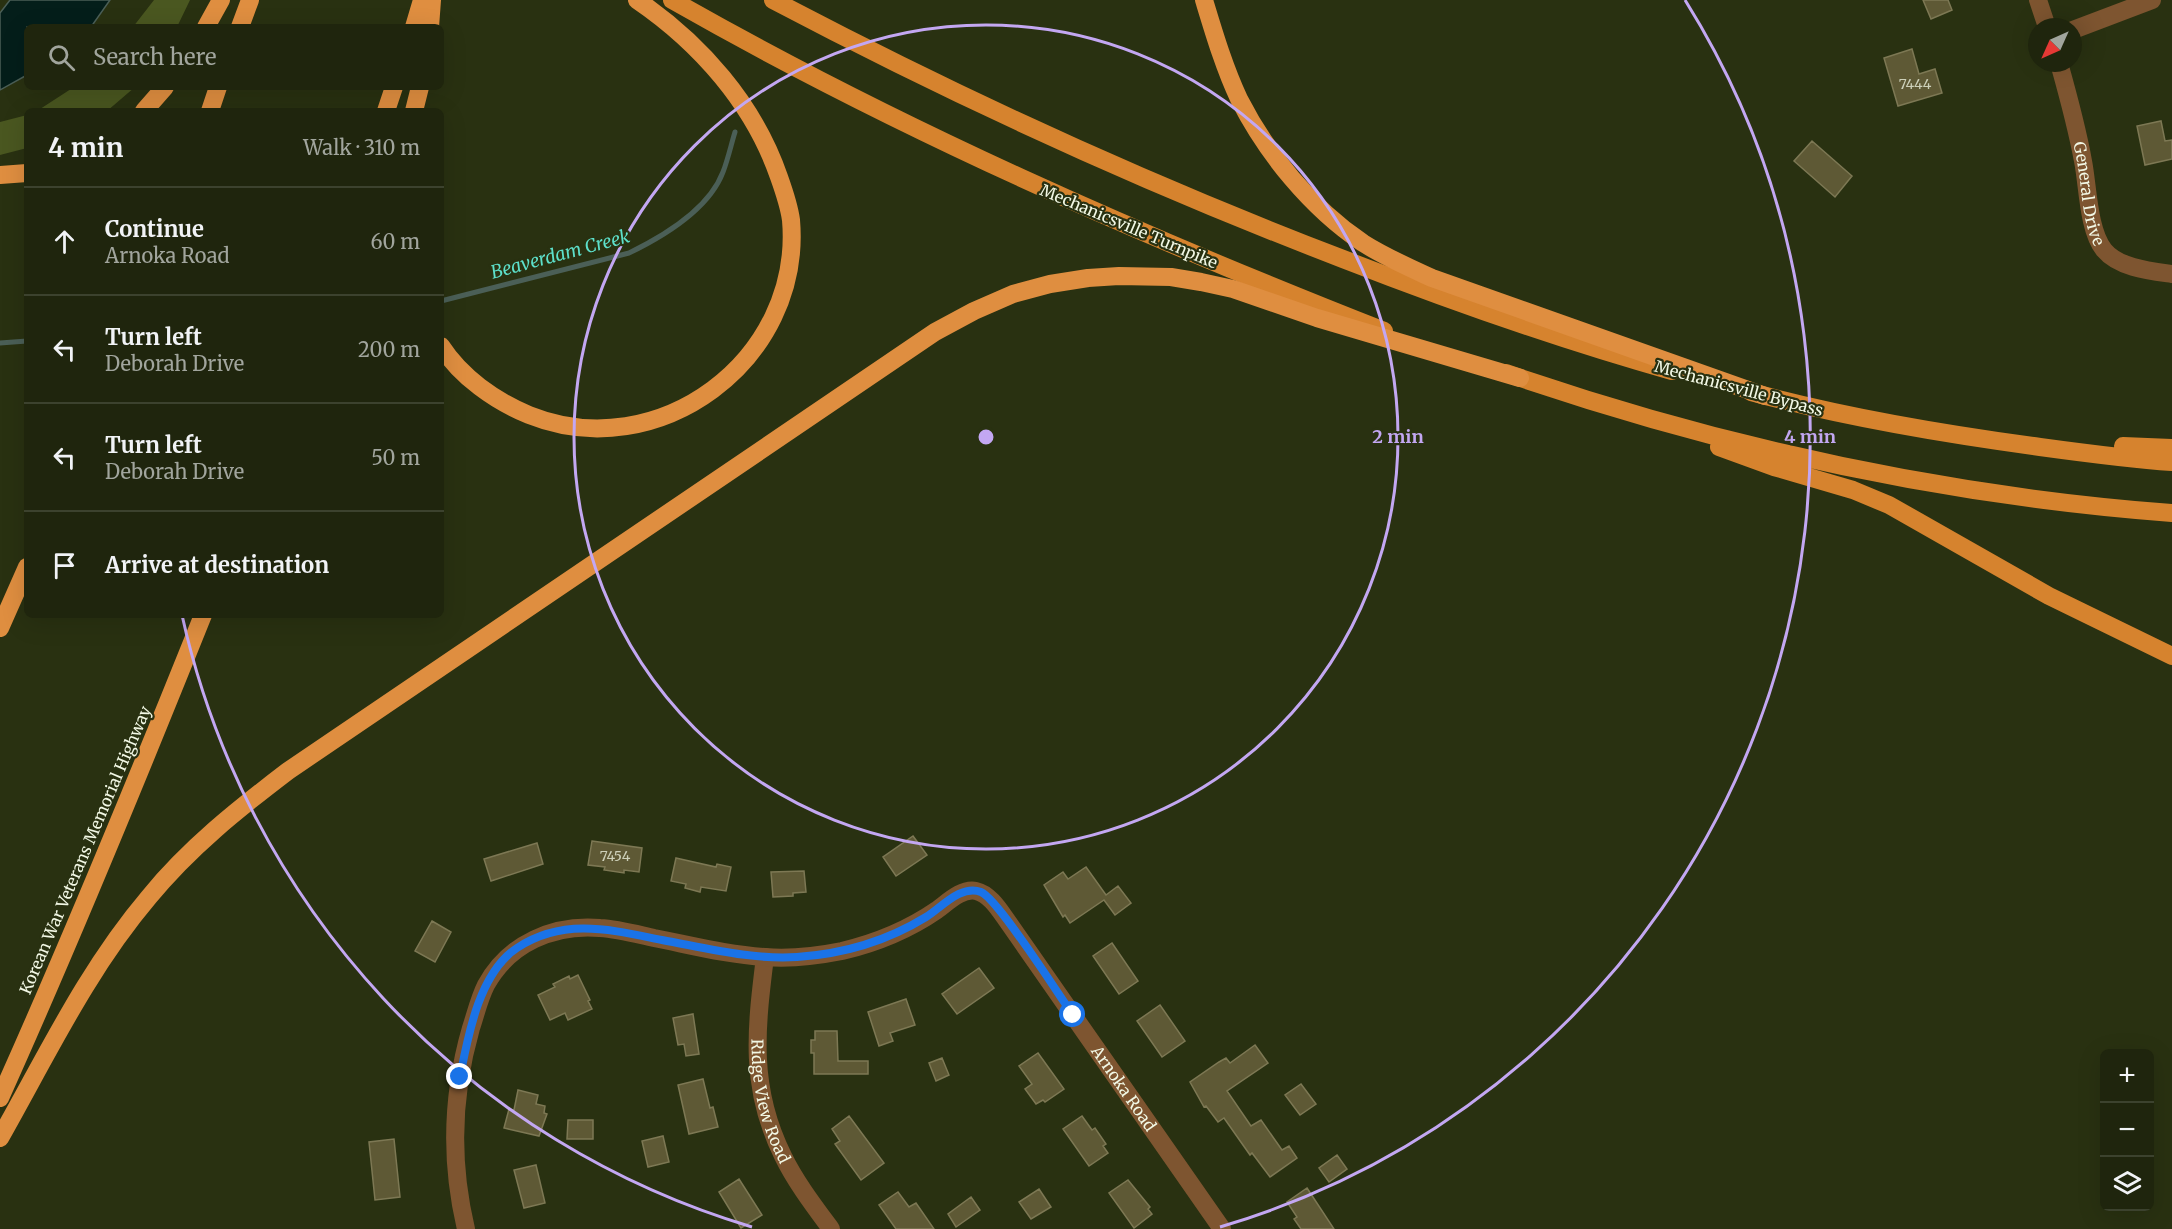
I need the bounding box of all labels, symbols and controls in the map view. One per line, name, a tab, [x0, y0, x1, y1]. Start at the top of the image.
north arrow	[2028, 18, 2082, 72]
search box	[24, 24, 444, 90]
icon: search	[45, 41, 78, 74]
text: Search here	[93, 43, 216, 71]
house number: 7444	[1899, 75, 1932, 93]
text: 4 min	[48, 131, 123, 164]
text: Walk · 310 m	[303, 135, 420, 160]
street label: General Drive	[2069, 140, 2109, 249]
street label: Mechanicsville Turnpike	[1037, 180, 1221, 272]
text: Continue	[105, 215, 204, 243]
water label: Beaverdam Creek	[488, 224, 632, 284]
icon: ahead	[48, 225, 81, 258]
text: 60 m	[370, 229, 420, 254]
text: Arnoka Road	[105, 243, 230, 268]
text: Turn left	[105, 323, 202, 351]
icon: left	[48, 333, 81, 366]
text: 200 m	[358, 337, 420, 362]
text: Deborah Drive	[105, 351, 244, 376]
street label: Mechanicsville Bypass	[1653, 356, 1826, 420]
text: 2 min	[1372, 425, 1424, 448]
text: 4 min	[1784, 425, 1836, 448]
centre of rings	[976, 427, 996, 447]
text: Turn left	[105, 431, 202, 459]
icon: left	[48, 441, 81, 474]
text: 50 m	[371, 445, 420, 470]
text: Deborah Drive	[105, 459, 244, 484]
icon: arrive	[48, 549, 81, 582]
text: Arrive at destination	[105, 551, 329, 579]
street label: Korean War Veterans Memorial Highway	[15, 702, 155, 997]
house number: 7454	[600, 847, 631, 865]
route start	[1059, 1001, 1085, 1027]
street label: Ridge View Road	[748, 1039, 795, 1167]
street label: Arnoka Road	[1087, 1041, 1161, 1135]
map controls	[2100, 1049, 2154, 1211]
button: +	[2100, 1049, 2154, 1103]
route end	[446, 1063, 472, 1089]
button: −	[2100, 1103, 2154, 1157]
button: layers	[2100, 1157, 2154, 1211]

